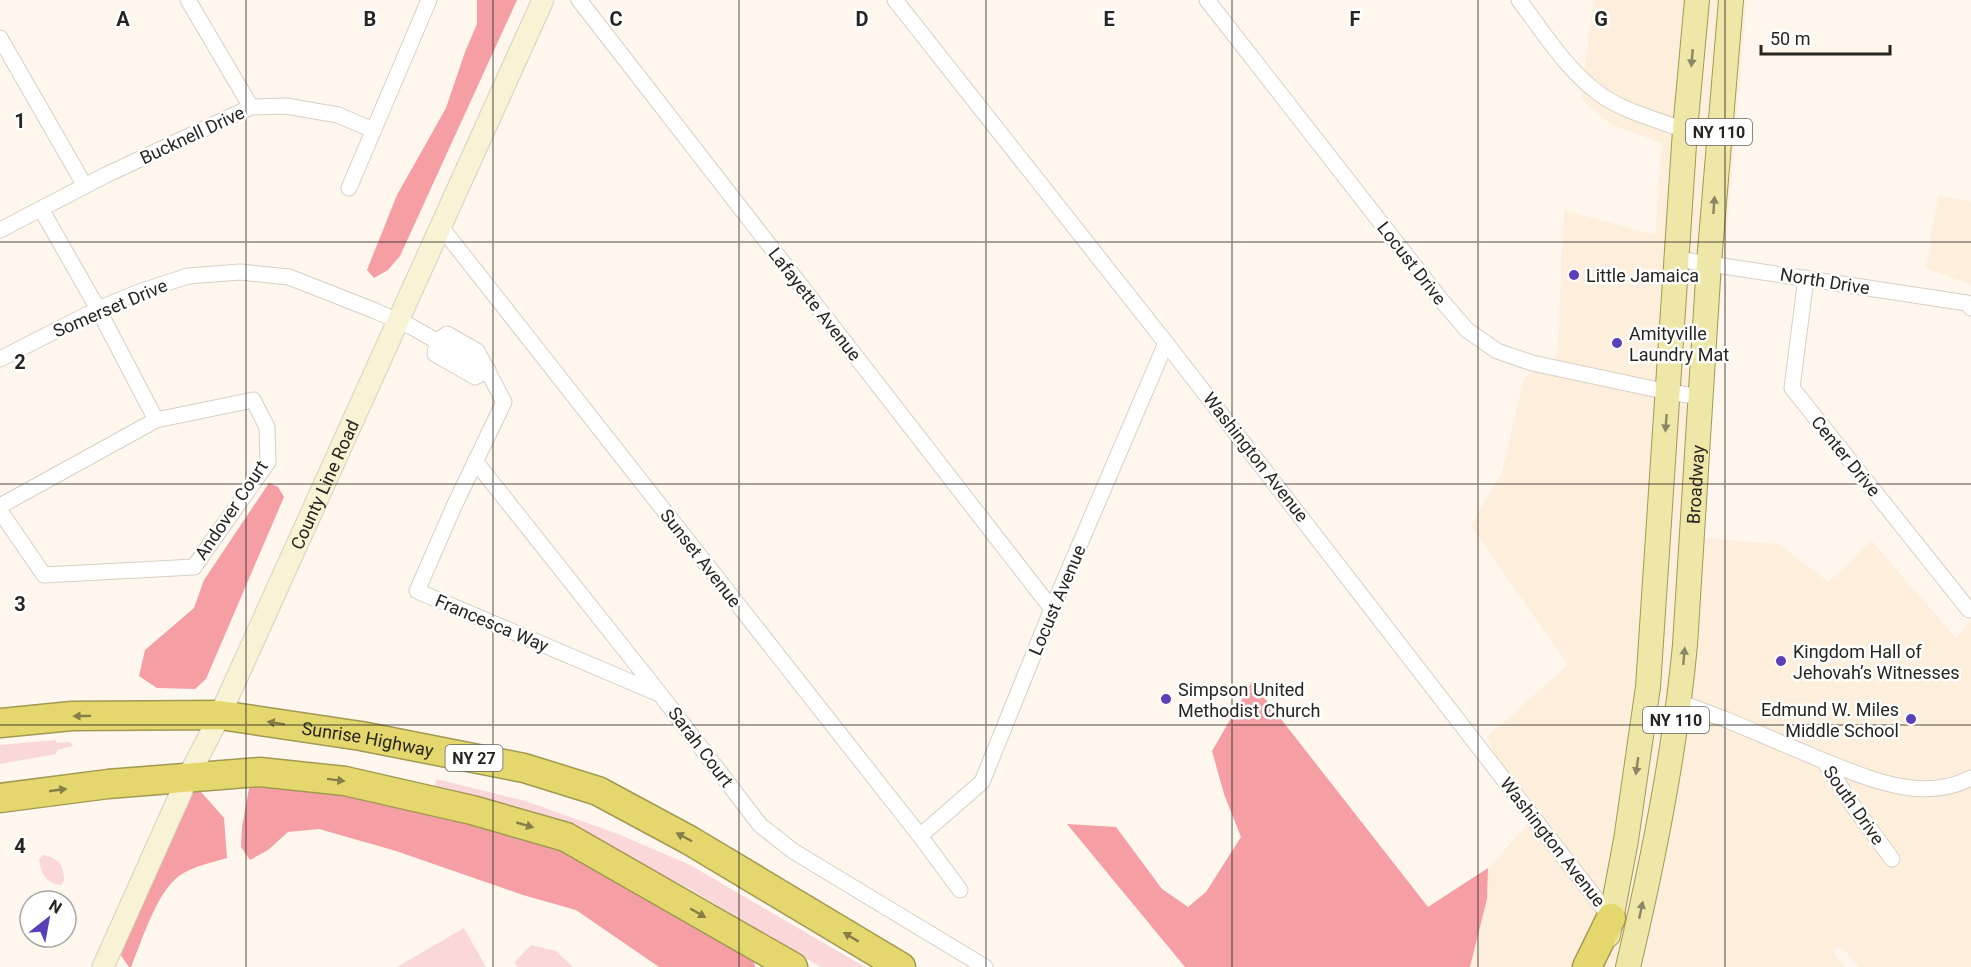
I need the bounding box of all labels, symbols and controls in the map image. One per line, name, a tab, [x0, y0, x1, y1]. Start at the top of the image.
text: A	[116, 7, 130, 31]
text: B	[364, 7, 376, 31]
text: C	[609, 7, 623, 31]
text: D	[856, 7, 869, 31]
text: E	[1103, 7, 1115, 31]
text: F	[1350, 7, 1361, 31]
text: G	[1594, 7, 1608, 31]
scale bar	[1761, 18, 1890, 56]
text: 50 m	[1770, 28, 1810, 49]
one-way arrow	[1687, 49, 1696, 68]
street label: Bucknell Drive	[136, 102, 248, 168]
text: 1	[14, 109, 26, 133]
road number: NY 110	[1686, 119, 1752, 145]
one-way arrow	[1709, 195, 1719, 214]
street label: Locust Drive	[1373, 217, 1451, 309]
street label: Lafayette Avenue	[764, 243, 866, 365]
street label: North Drive	[1779, 264, 1871, 298]
place label: Little Jamaica	[1586, 265, 1699, 286]
marker: Little Jamaica	[1567, 268, 1581, 282]
street label: Somerset Drive	[50, 274, 170, 342]
place label: Amityville Laundry Mat	[1629, 323, 1729, 365]
marker: Amityville Laundry Mat	[1610, 336, 1624, 350]
text: 2	[14, 350, 26, 374]
street label: Washington Avenue	[1199, 388, 1313, 526]
street label: Center Drive	[1807, 411, 1885, 501]
one-way arrow	[1661, 413, 1670, 432]
street label: County Line Road	[286, 416, 363, 553]
street label: Broadway	[1682, 444, 1708, 525]
street label: Andover Court	[190, 456, 272, 564]
street label: Sunset Avenue	[656, 505, 746, 611]
street label: Locust Avenue	[1024, 542, 1090, 658]
street label: Francesca Way	[432, 590, 552, 656]
text: 3	[14, 592, 26, 616]
place label: Kingdom Hall of Jehovah’s Witnesses	[1793, 641, 1960, 683]
one-way arrow	[1679, 646, 1689, 665]
marker: Kingdom Hall of Jehovah’s Witnesses	[1774, 654, 1788, 668]
place label: Simpson United Methodist Church	[1178, 679, 1320, 721]
marker: Simpson United Methodist Church	[1159, 692, 1173, 706]
place label: Edmund W. Miles Middle School	[1761, 699, 1899, 741]
street label: Sarah Court	[664, 703, 738, 791]
road number: NY 110	[1643, 707, 1709, 733]
one-way arrow	[72, 711, 91, 721]
marker: Edmund W. Miles Middle School	[1904, 712, 1918, 726]
street label: Sunrise Highway	[301, 717, 436, 761]
one-way arrow	[267, 719, 286, 728]
road number: NY 27	[446, 745, 502, 771]
one-way arrow	[1632, 757, 1641, 776]
street label: South Drive	[1819, 761, 1889, 849]
street label: Washington Avenue	[1496, 773, 1610, 911]
one-way arrow	[326, 776, 345, 785]
one-way arrow	[49, 786, 68, 795]
one-way arrow	[516, 821, 534, 830]
one-way arrow	[675, 832, 692, 842]
text: 4	[14, 834, 26, 858]
north arrow	[18, 889, 78, 949]
text: N	[46, 896, 65, 918]
one-way arrow	[1637, 900, 1646, 919]
one-way arrow	[690, 908, 707, 918]
one-way arrow	[843, 931, 859, 942]

